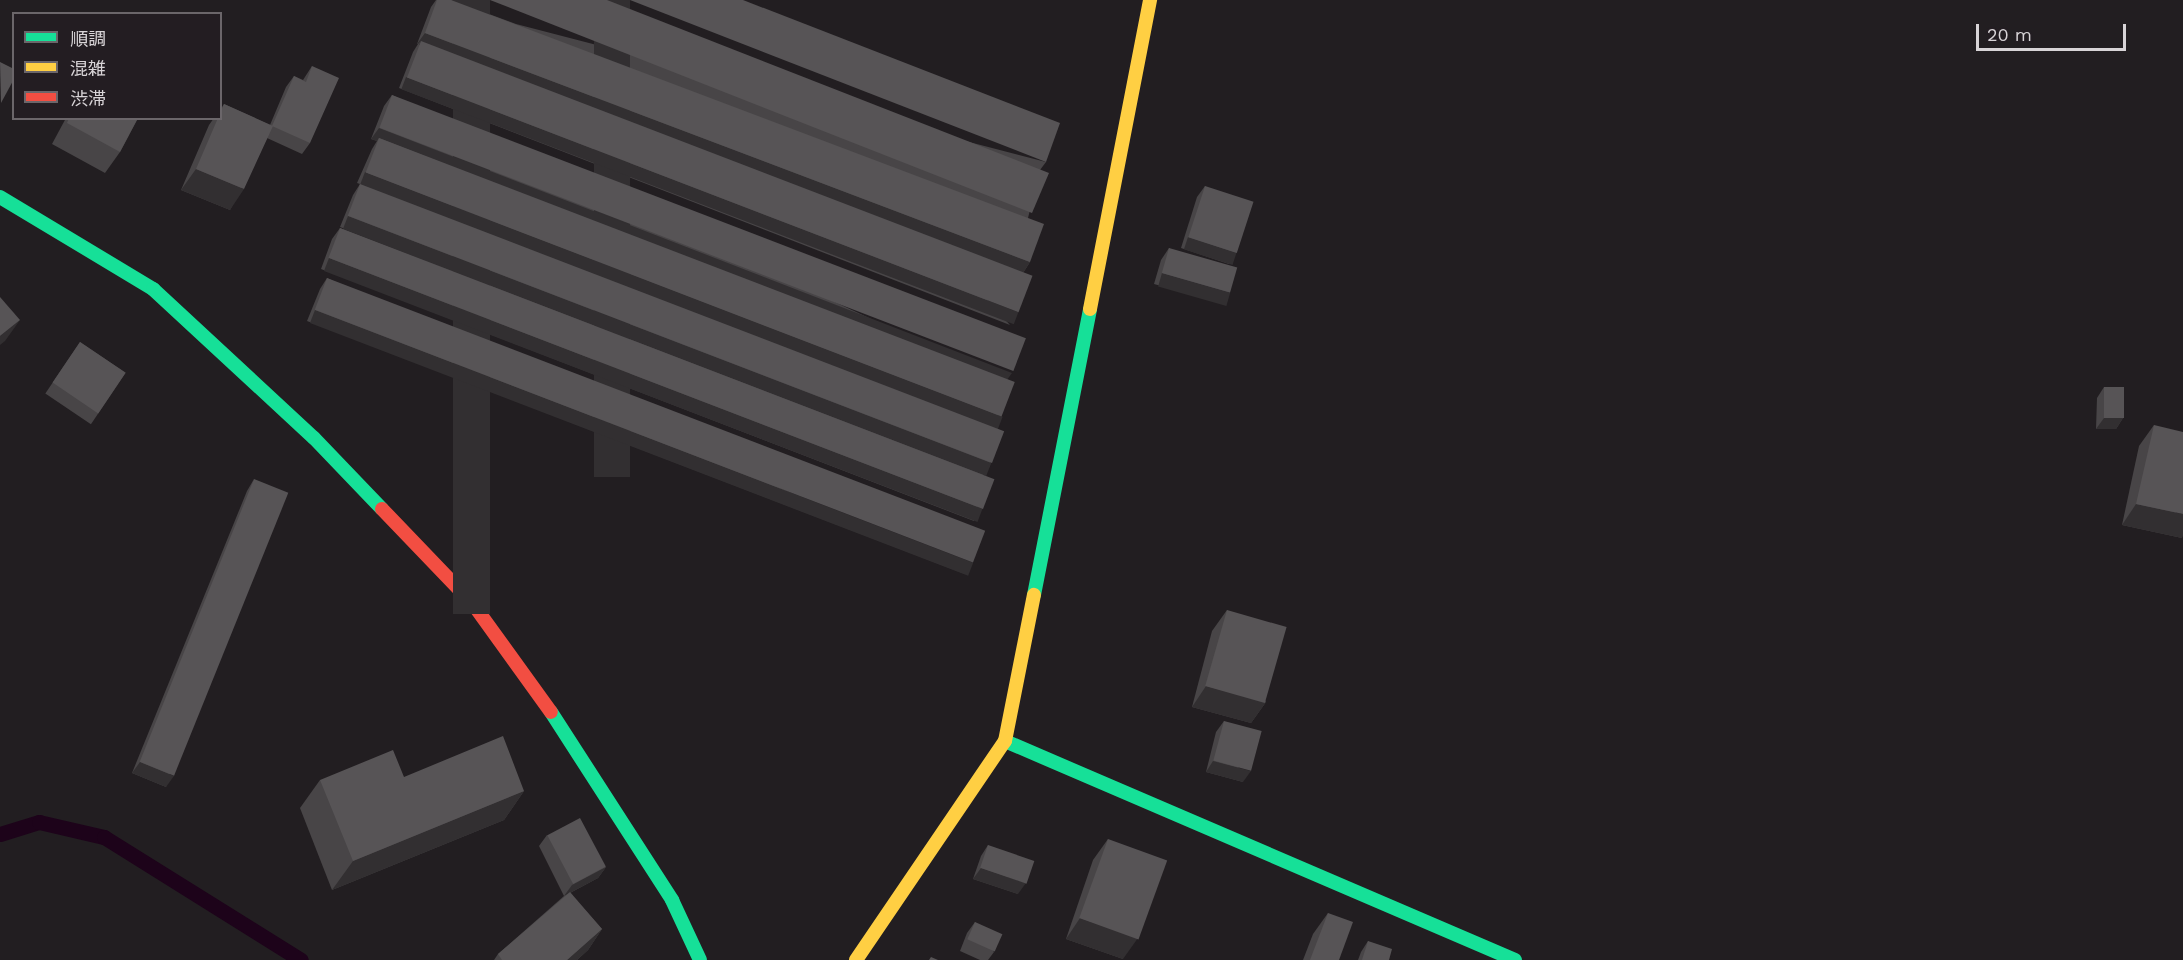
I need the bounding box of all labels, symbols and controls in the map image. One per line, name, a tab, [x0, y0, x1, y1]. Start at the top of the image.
legend	[12, 12, 222, 120]
scale bar	[1979, 12, 2129, 50]
text: 20 m	[1987, 24, 2032, 45]
text: 順調	[70, 28, 106, 49]
text: 混雑	[70, 58, 106, 79]
text: 渋滞	[70, 88, 106, 109]

